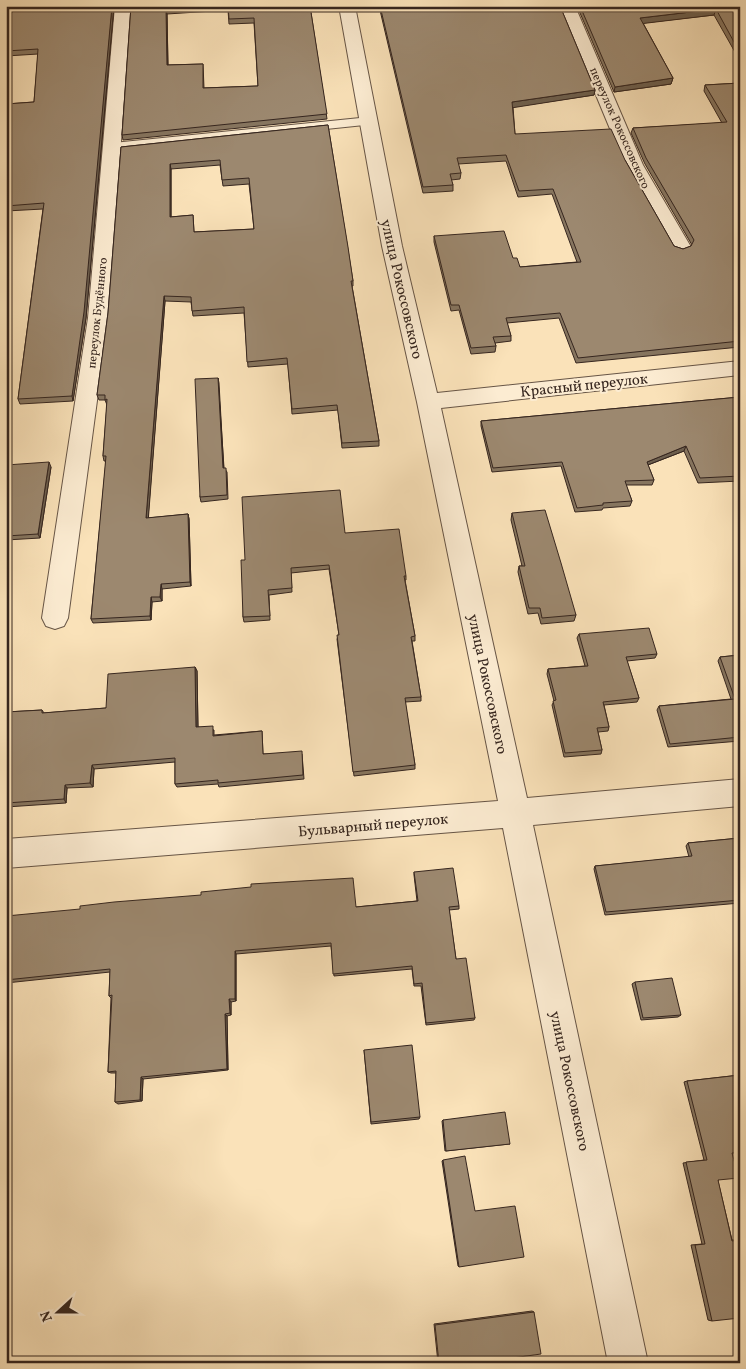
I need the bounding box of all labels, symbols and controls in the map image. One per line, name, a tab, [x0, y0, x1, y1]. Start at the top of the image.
street label: переулок Рокоссовского	[585, 65, 653, 192]
street label: улица Рокоссовского	[374, 217, 427, 361]
street label: переулок Будённого	[84, 257, 112, 369]
street label: Красный переулок	[519, 369, 649, 404]
street label: улица Рокоссовского	[461, 612, 512, 756]
street label: Бульварный переулок	[297, 809, 449, 844]
street label: улица Рокоссовского	[543, 1009, 594, 1153]
north arrow	[32, 1286, 82, 1336]
text: N	[37, 1308, 58, 1324]

